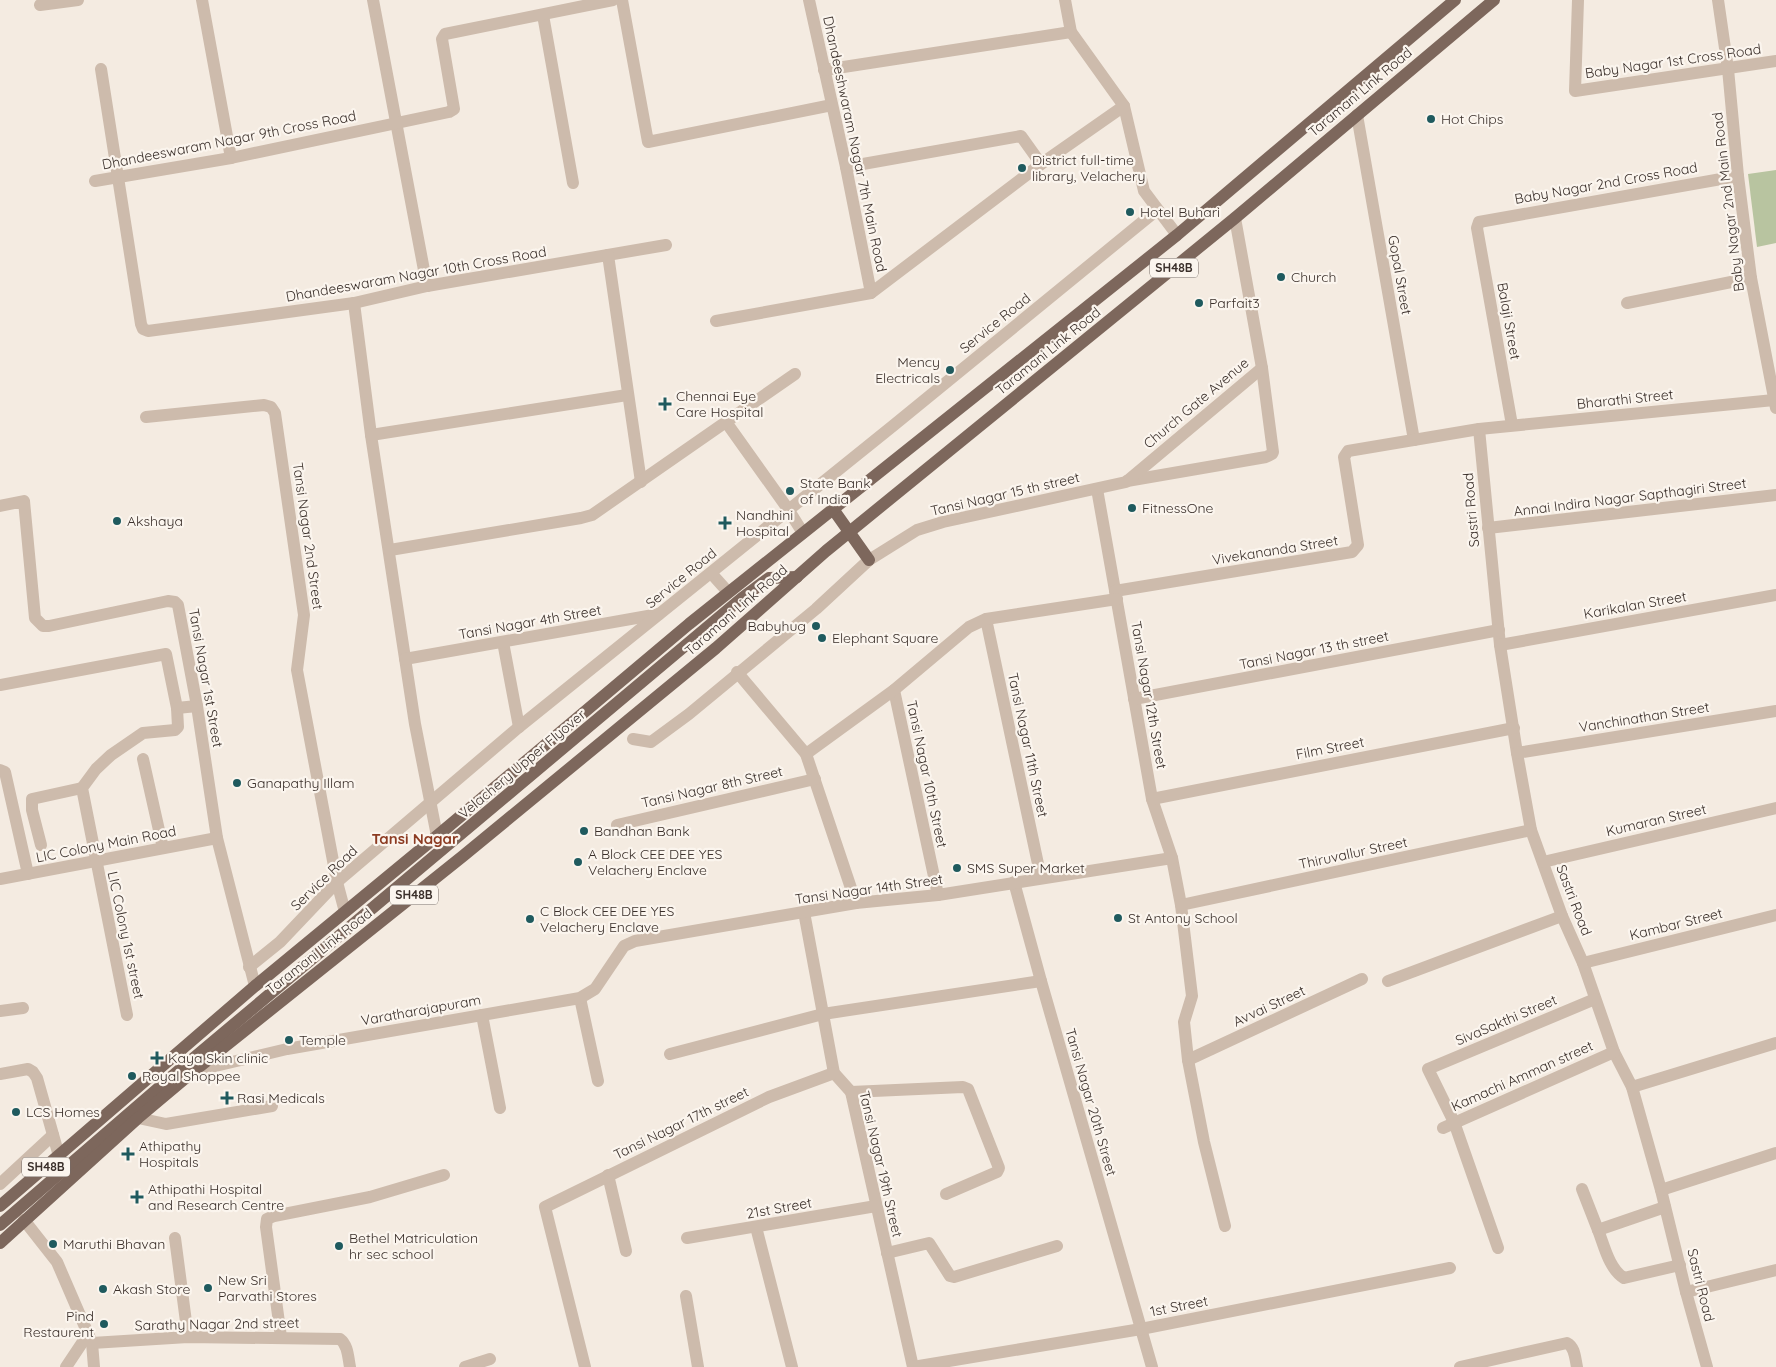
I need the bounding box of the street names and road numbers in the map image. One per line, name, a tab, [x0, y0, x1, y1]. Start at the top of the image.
street label: Dhandeeshwaram Nagar 7th Main Road	[819, 14, 891, 274]
street label: Baby Nagar 1st Cross Road	[1584, 40, 1762, 82]
street label: Taramani Link Road	[1304, 43, 1416, 141]
street label: Dhandeeswaram Nagar 9th Cross Road	[100, 106, 358, 174]
street label: Baby Nagar 2nd Main Road	[1708, 111, 1748, 293]
street label: Baby Nagar 2nd Cross Road	[1513, 158, 1699, 208]
street label: Gopal Street	[1384, 234, 1416, 316]
street label: Dhandeeswaram Nagar 10th Cross Road	[284, 242, 548, 306]
road number: SH48B	[1150, 258, 1198, 278]
street label: Balaji Street	[1493, 281, 1525, 361]
street label: Service Road	[956, 289, 1034, 357]
street label: Taramani Link Road	[992, 303, 1104, 399]
street label: Church Gate Avenue	[1140, 354, 1252, 452]
street label: Bharathi Street	[1576, 385, 1674, 413]
street label: Tansi Nagar 2nd Street	[289, 461, 327, 611]
street label: Tansi Nagar 15 th street	[929, 468, 1081, 520]
street label: Sastri Road	[1459, 472, 1483, 548]
street label: Annai Indira Nagar Sapthagiri Street	[1513, 474, 1748, 520]
street label: Vivekananda Street	[1211, 531, 1339, 569]
street label: Service Road	[642, 544, 720, 612]
street label: Taramani Link Road	[681, 561, 791, 659]
street label: Karikalan Street	[1582, 587, 1688, 623]
street label: Tansi Nagar 4th Street	[457, 601, 603, 643]
street label: Tansi Nagar 1st Street	[185, 607, 227, 749]
street label: Tansi Nagar 12th Street	[1127, 620, 1171, 771]
street label: Tansi Nagar 13 th street	[1238, 627, 1391, 673]
street label: Tansi Nagar 11th Street	[1004, 671, 1052, 819]
street label: Vanchinathan Street	[1577, 698, 1711, 736]
street label: Tansi Nagar 10th Street	[903, 699, 951, 850]
street label: Velachery Upper Flyover	[455, 705, 590, 823]
street label: Film Street	[1294, 733, 1366, 763]
street label: Tansi Nagar 8th Street	[640, 762, 785, 812]
street label: Kumaran Street	[1604, 800, 1708, 840]
street label: LIC Colony Main Road	[34, 822, 178, 866]
street label: Thiruvallur Street	[1297, 833, 1409, 873]
street label: Service Road	[287, 842, 361, 914]
street label: Sastri Road	[1552, 862, 1596, 938]
street label: LIC Colony 1st street	[104, 869, 148, 1001]
street label: Tansi Nagar 14th Street	[794, 870, 944, 908]
road number: SH48B	[390, 886, 438, 904]
street label: Taramani Link Road	[262, 904, 376, 998]
street label: Kambar Street	[1628, 904, 1725, 944]
street label: Avvai Street	[1230, 981, 1308, 1031]
street label: SivaSakthi Street	[1453, 990, 1560, 1049]
street label: Varatharajapuram	[360, 991, 482, 1029]
street label: Tansi Nagar 20th Street	[1061, 1026, 1121, 1178]
street label: Kamachi Amman street	[1448, 1037, 1596, 1115]
street label: Tansi Nagar 17th street	[611, 1082, 752, 1164]
street label: Tansi Nagar 19th Street	[855, 1089, 907, 1239]
road number: SH48B	[22, 1158, 70, 1176]
street label: 21st Street	[745, 1193, 813, 1223]
street label: Sastri Road	[1683, 1247, 1719, 1323]
street label: 1st Street	[1149, 1292, 1210, 1320]
street label: Sarathy Nagar 2nd street	[135, 1314, 300, 1334]

